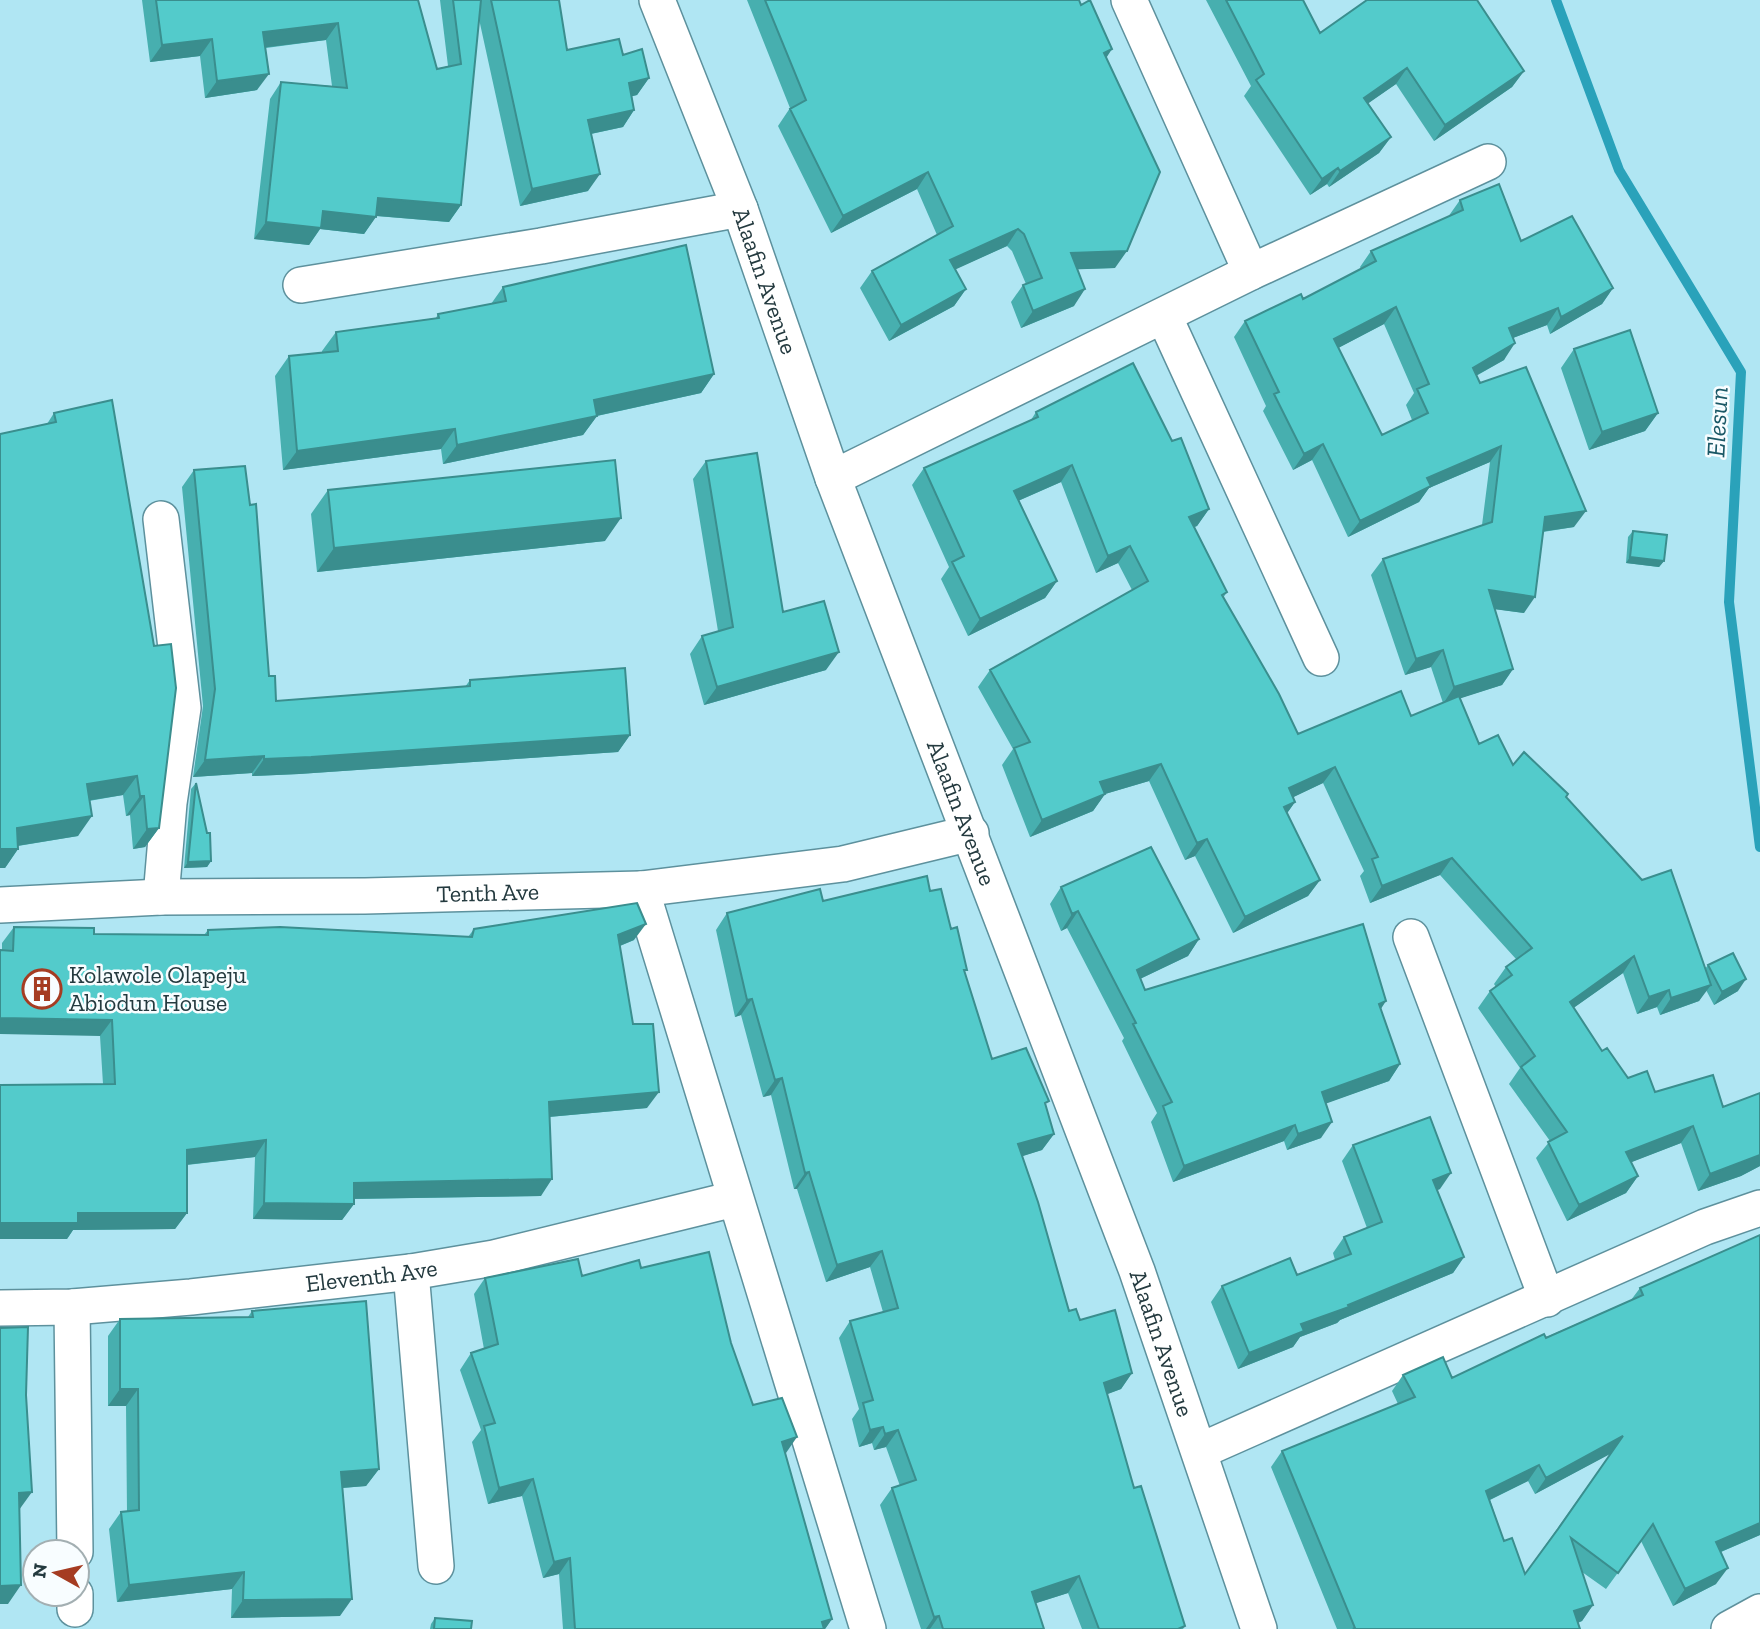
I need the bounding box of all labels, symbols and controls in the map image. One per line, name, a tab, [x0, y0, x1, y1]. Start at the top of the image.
street label: Alaafin Avenue	[727, 204, 804, 358]
water label: Elesun	[1699, 386, 1735, 458]
street label: Alaafin Avenue	[921, 736, 1003, 889]
street label: Tenth Ave	[436, 877, 539, 908]
place label: Kolawole Olapeju Abiodun House	[69, 960, 247, 1017]
building icon: Kolawole Olapeju Abiodun House	[21, 968, 63, 1010]
street label: Eleventh Ave	[304, 1253, 439, 1298]
street label: Alaafin Avenue	[1124, 1266, 1201, 1420]
north arrow	[21, 1538, 91, 1608]
text: N	[27, 1562, 52, 1579]

